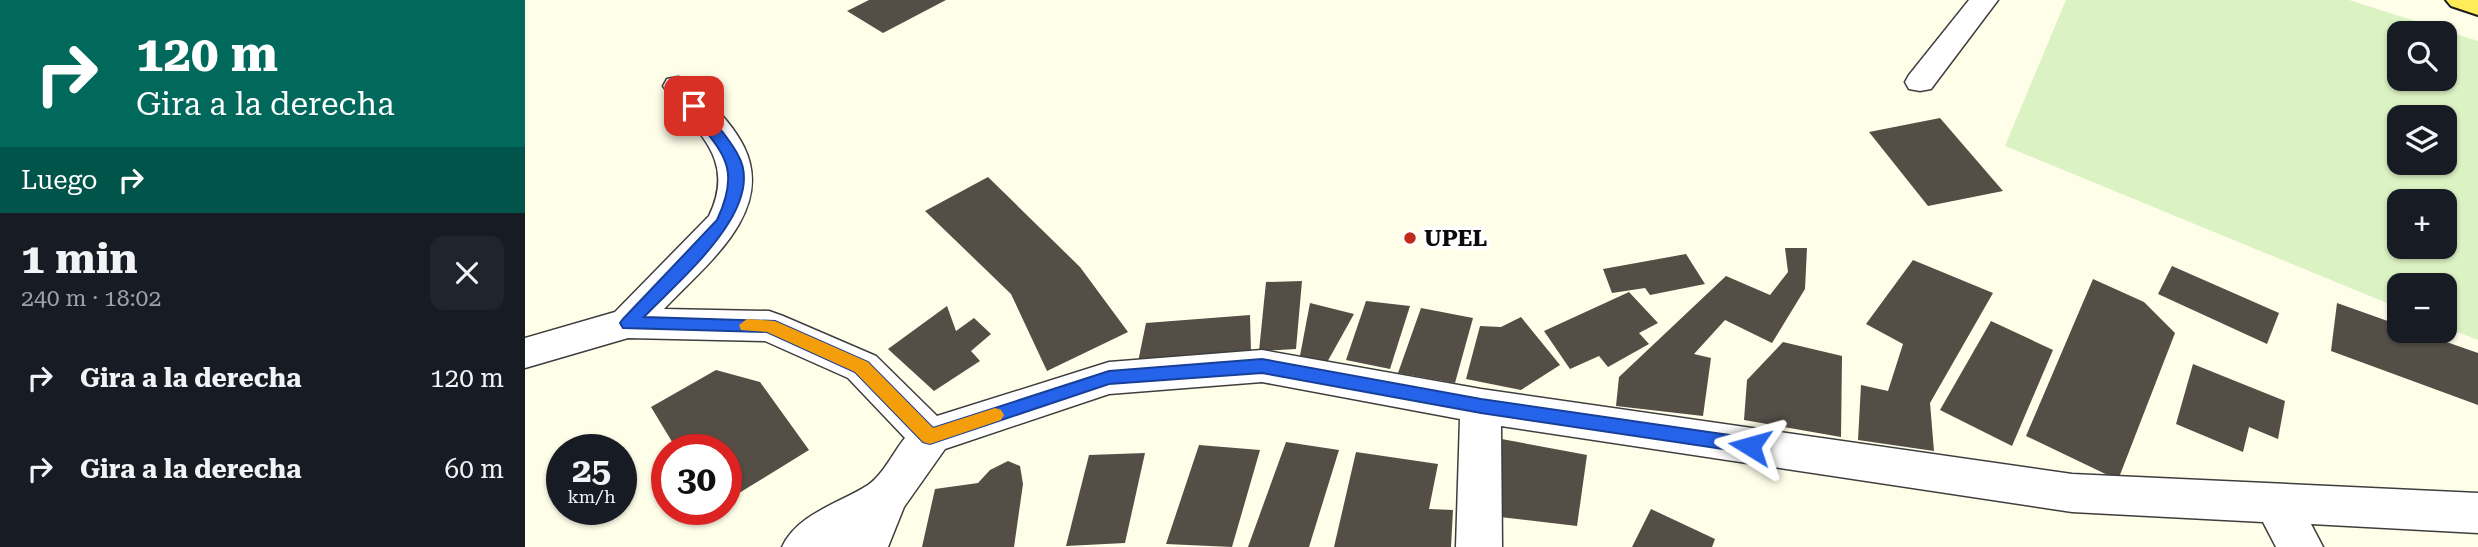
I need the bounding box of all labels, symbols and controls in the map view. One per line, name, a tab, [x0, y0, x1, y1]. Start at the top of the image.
map controls	[2387, 21, 2457, 343]
button: search	[2387, 21, 2457, 91]
text: 120 m	[136, 26, 278, 83]
icon: right	[21, 28, 112, 119]
pin	[664, 76, 724, 136]
text: Gira a la derecha	[136, 85, 395, 123]
icon: arrive	[675, 87, 713, 125]
button: layers	[2387, 105, 2457, 175]
icon: right	[112, 161, 150, 199]
text: Luego	[21, 165, 98, 195]
button: +	[2387, 189, 2457, 259]
place label: UPEL	[1424, 225, 1487, 252]
marker: UPEL	[1402, 230, 1418, 246]
text: 1 min	[21, 234, 138, 283]
button: close	[430, 236, 504, 310]
button: −	[2387, 273, 2457, 343]
text: 240 m · 18:02	[21, 285, 161, 312]
icon: right	[21, 359, 59, 397]
text: Gira a la derecha	[80, 363, 301, 393]
text: 120 m	[430, 363, 504, 393]
position arrow	[1713, 409, 1787, 483]
speed limit sign: 30	[651, 434, 742, 525]
icon: right	[21, 450, 59, 488]
text: 25	[572, 450, 611, 491]
text: Gira a la derecha	[80, 454, 301, 484]
text: 60 m	[445, 454, 504, 484]
text: km/h	[567, 486, 616, 507]

